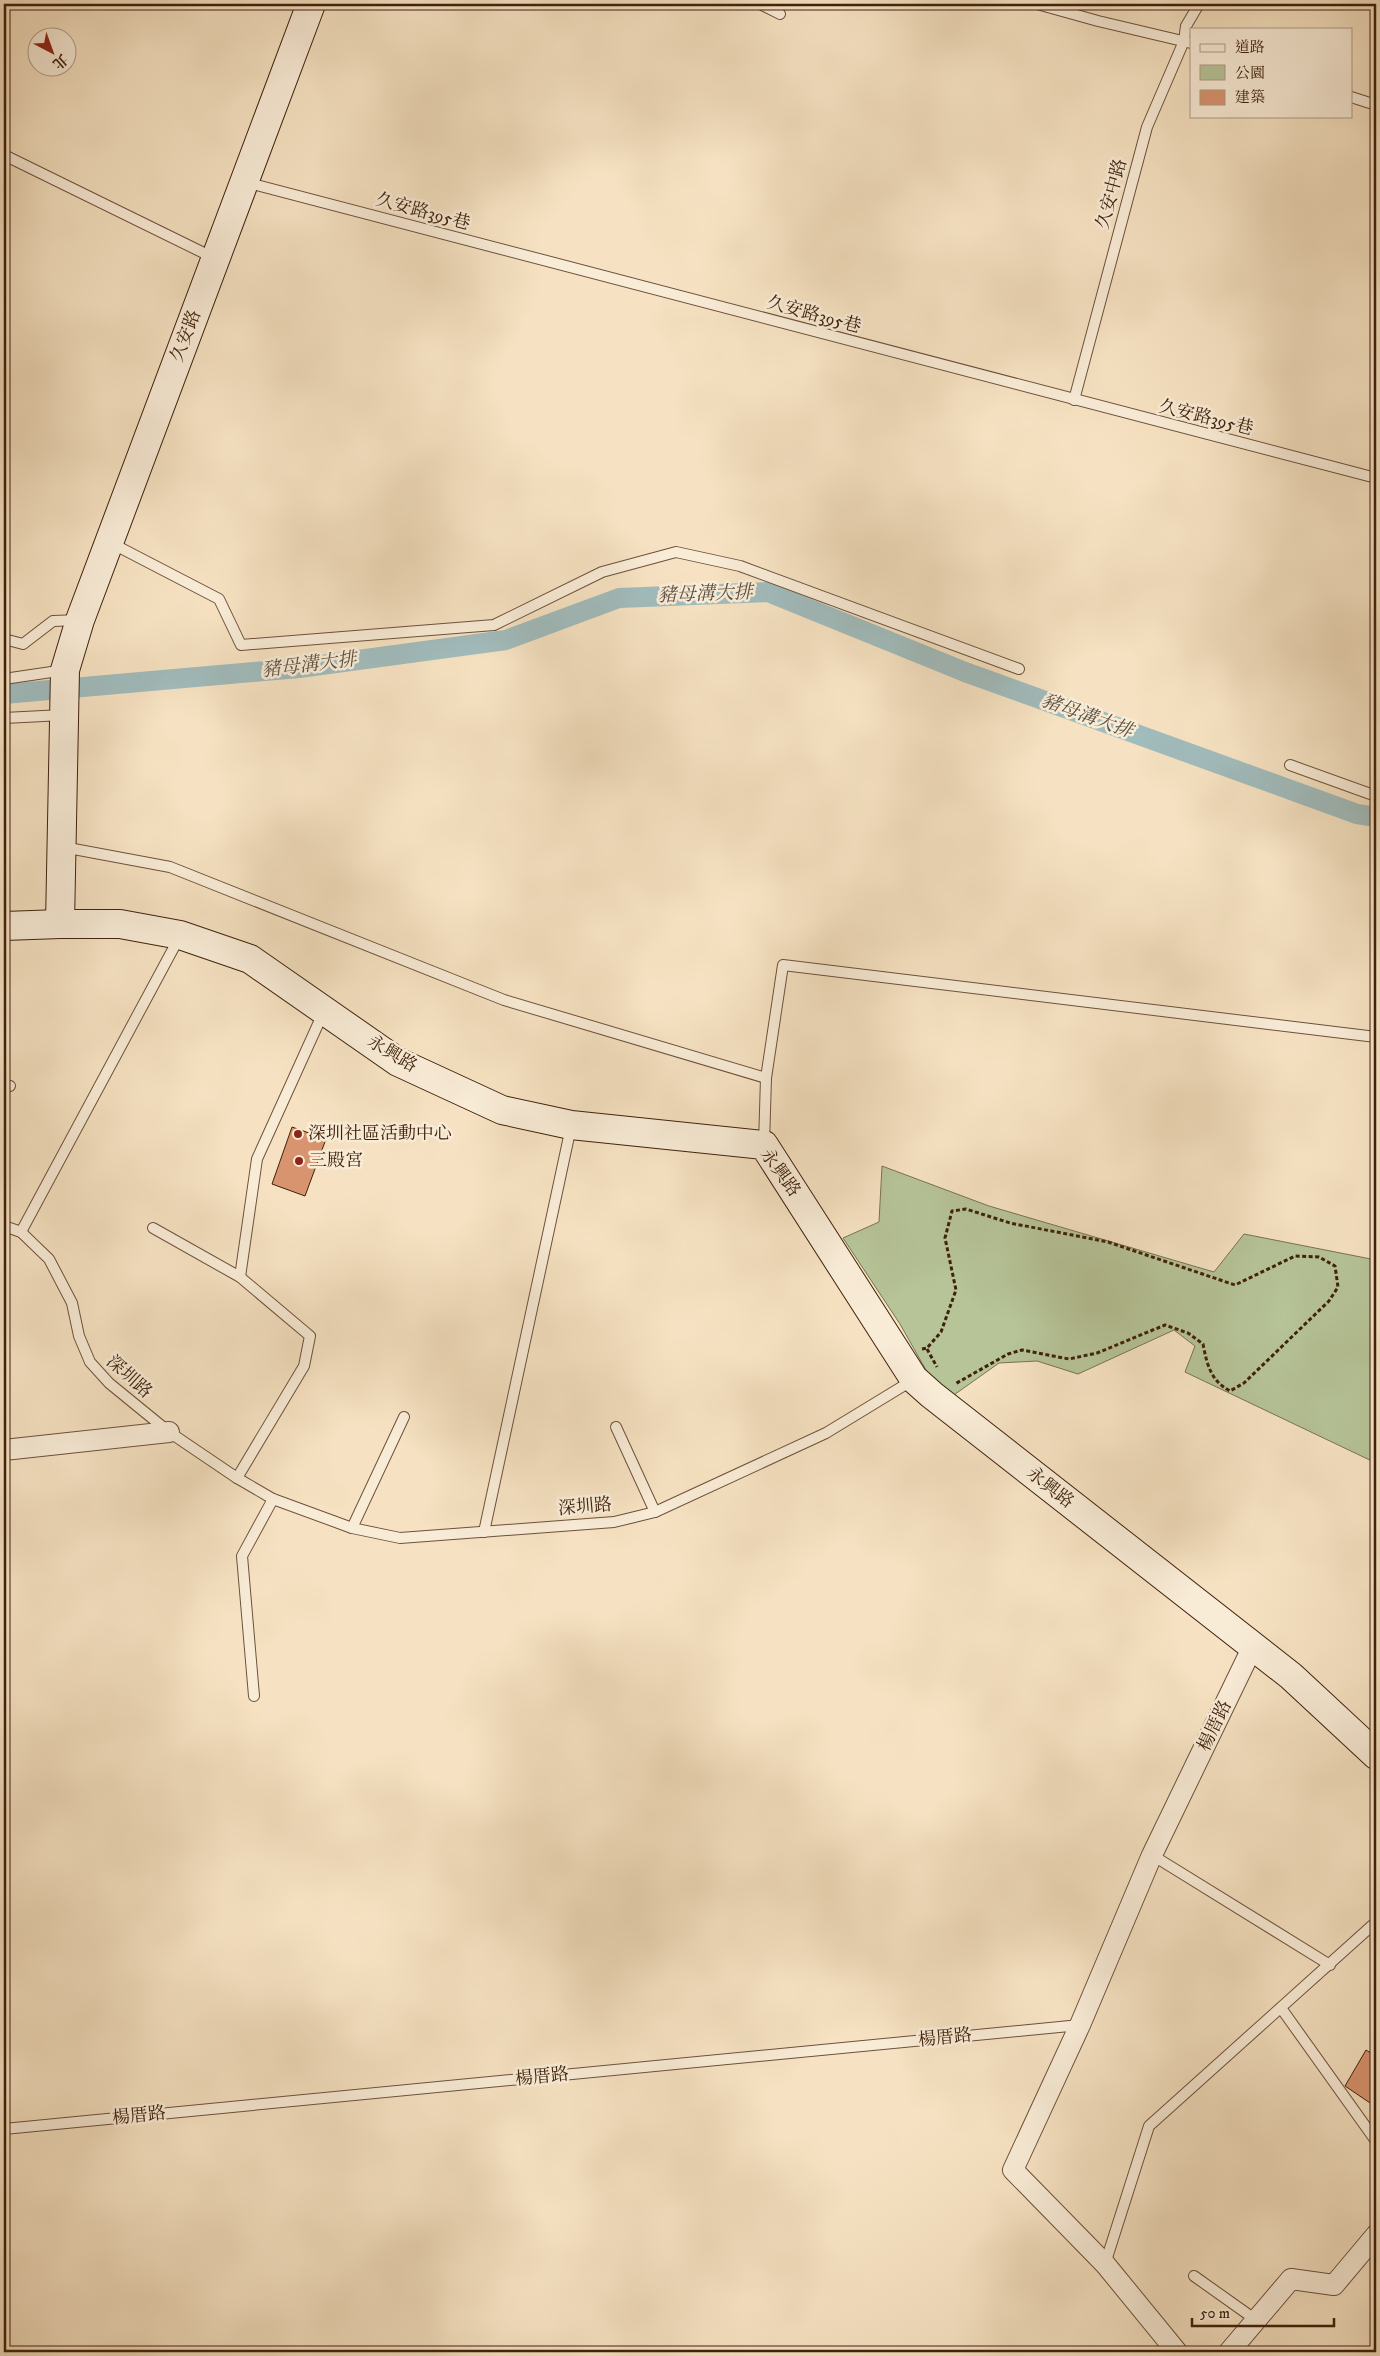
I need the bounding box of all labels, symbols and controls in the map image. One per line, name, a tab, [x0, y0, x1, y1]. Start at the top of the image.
north arrow	[28, 28, 78, 78]
legend	[1190, 28, 1352, 118]
text: 道路	[1235, 38, 1265, 57]
text: 北	[49, 50, 71, 72]
text: 公園	[1235, 64, 1265, 83]
text: 建築	[1235, 88, 1265, 107]
street label: 久安中路	[1092, 156, 1132, 232]
street label: 久安路395巷	[373, 189, 473, 235]
street label: 久安路395巷	[764, 292, 864, 338]
street label: 久安路	[166, 307, 206, 365]
street label: 久安路395巷	[1156, 396, 1256, 440]
water label: 豬母溝大排	[657, 581, 756, 607]
water label: 豬母溝大排	[260, 647, 361, 682]
water label: 豬母溝大排	[1038, 689, 1138, 744]
street label: 永興路	[363, 1031, 421, 1077]
place label: 深圳社區活動中心	[308, 1123, 452, 1145]
marker: 深圳社區活動中心	[292, 1128, 304, 1140]
street label: 永興路	[755, 1145, 805, 1201]
place label: 三殿宮	[309, 1150, 363, 1172]
marker: 三殿宮	[293, 1155, 305, 1167]
street label: 深圳路	[102, 1351, 156, 1403]
street label: 永興路	[1022, 1463, 1078, 1513]
street label: 深圳路	[557, 1494, 613, 1520]
street label: 楊厝路	[1193, 1697, 1237, 1755]
street label: 楊厝路	[917, 2024, 973, 2052]
street label: 楊厝路	[514, 2063, 570, 2091]
street label: 楊厝路	[111, 2102, 167, 2130]
scale bar	[1192, 2296, 1335, 2328]
text: 50 m	[1200, 2304, 1230, 2323]

